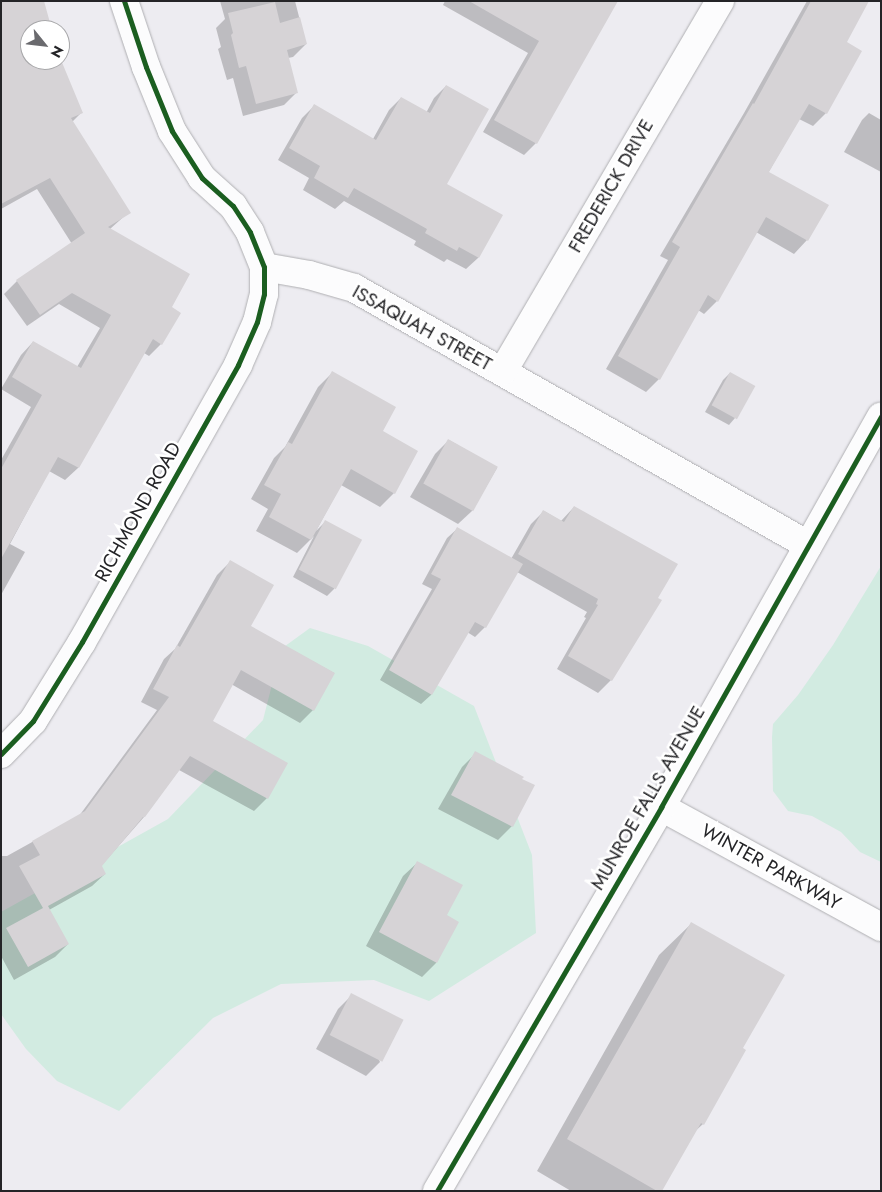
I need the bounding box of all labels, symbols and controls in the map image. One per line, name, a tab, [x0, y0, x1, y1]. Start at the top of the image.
north arrow	[20, 20, 70, 70]
text: N	[46, 42, 69, 62]
street label: FREDERICK DRIVE	[564, 115, 658, 257]
street label: ISSAQUAH STREET	[348, 280, 496, 376]
street label: RICHMOND ROAD	[90, 438, 186, 586]
street label: MUNROE FALLS AVENUE	[586, 702, 710, 894]
street label: WINTER PARKWAY	[697, 819, 845, 915]

